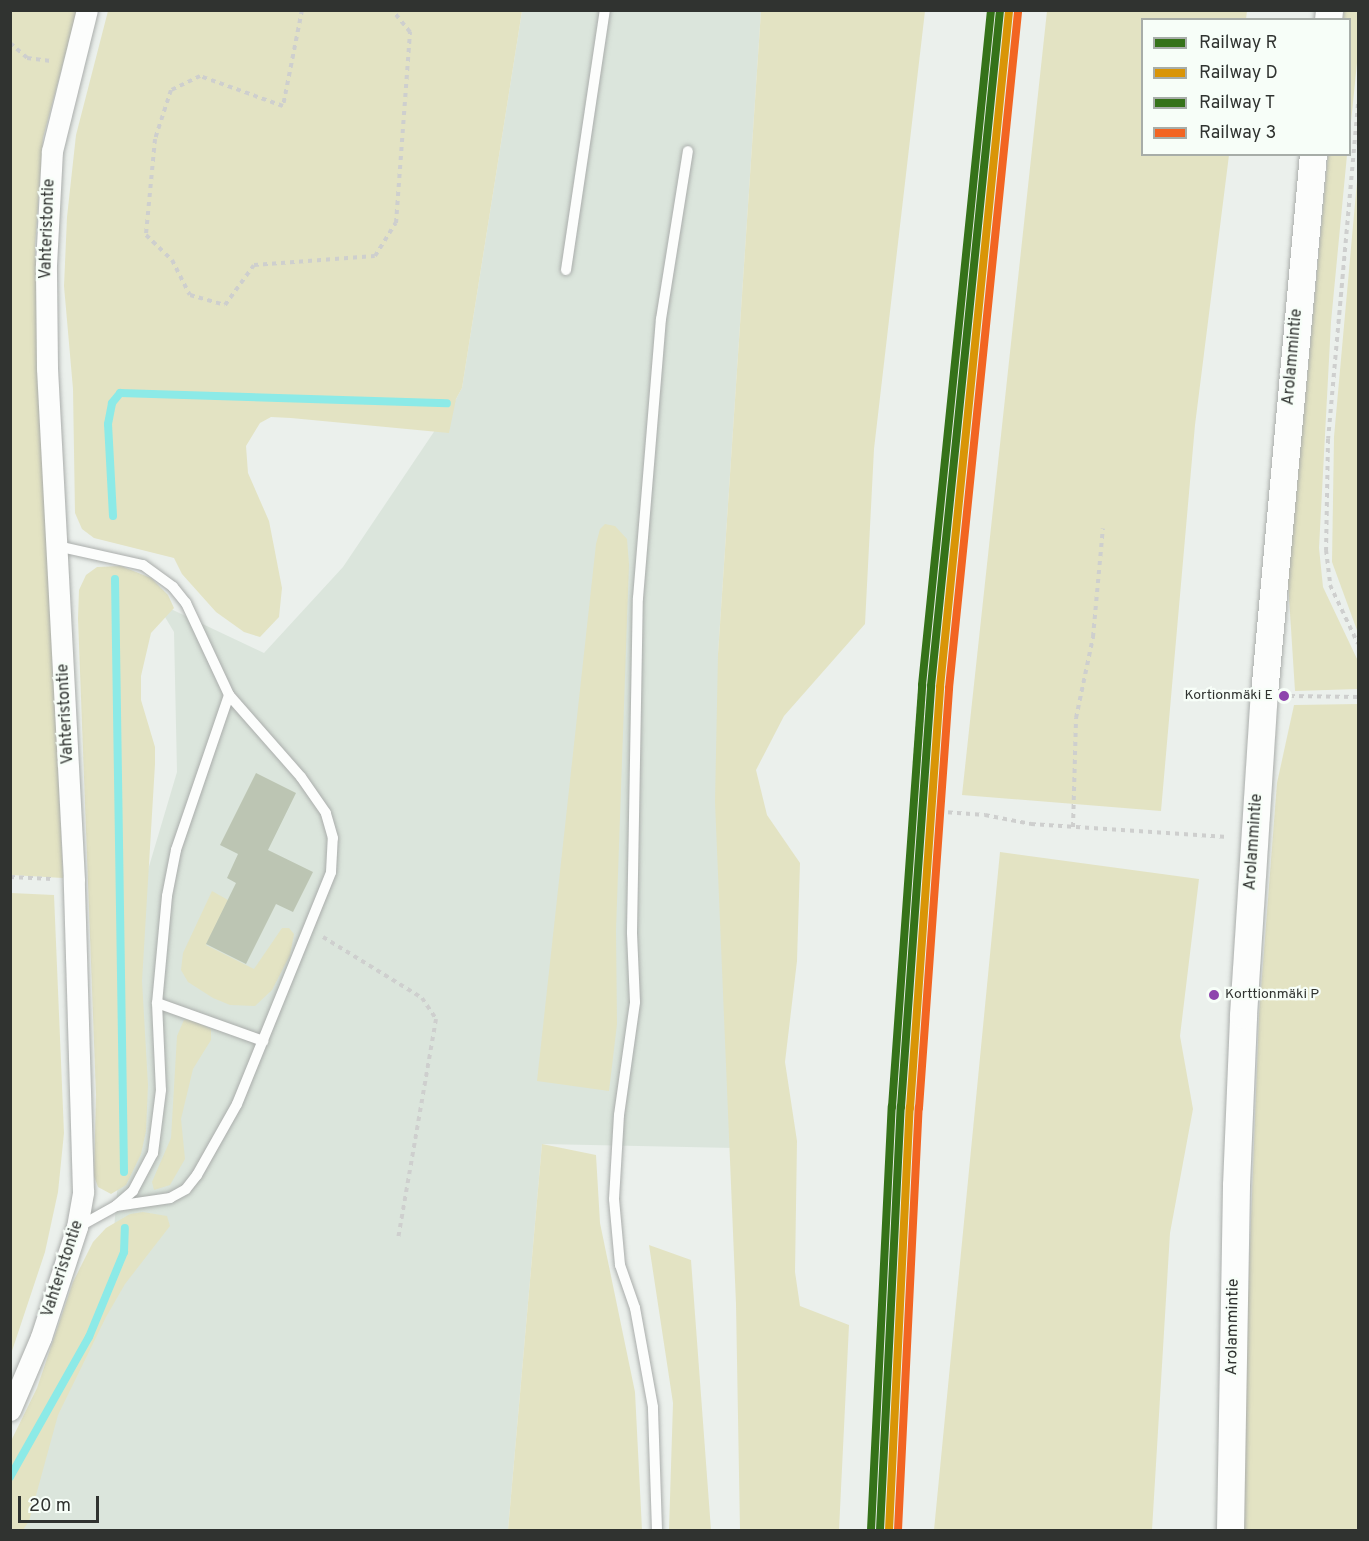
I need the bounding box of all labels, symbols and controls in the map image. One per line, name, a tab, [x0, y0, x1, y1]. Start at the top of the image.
legend	[1141, 18, 1351, 156]
text: Railway R	[1199, 32, 1277, 55]
text: Railway D	[1199, 62, 1278, 85]
text: Railway T	[1199, 92, 1275, 115]
text: Railway 3	[1199, 122, 1276, 145]
street label: Vahteristontie	[37, 178, 59, 280]
street label: Arolammintie	[1279, 308, 1307, 406]
street label: Vahteristontie	[54, 663, 78, 765]
place label: Kortionmäki E	[1184, 688, 1273, 704]
marker: Kortionmäki E	[1278, 690, 1290, 702]
street label: Arolammintie	[1241, 793, 1267, 891]
place label: Korttionmäki P	[1225, 987, 1319, 1003]
marker: Korttionmäki P	[1208, 989, 1220, 1001]
street label: Vahteristontie	[38, 1218, 88, 1320]
street label: Arolammintie	[1223, 1278, 1243, 1376]
scale bar	[21, 1484, 102, 1522]
text: 20 m	[29, 1495, 71, 1518]

